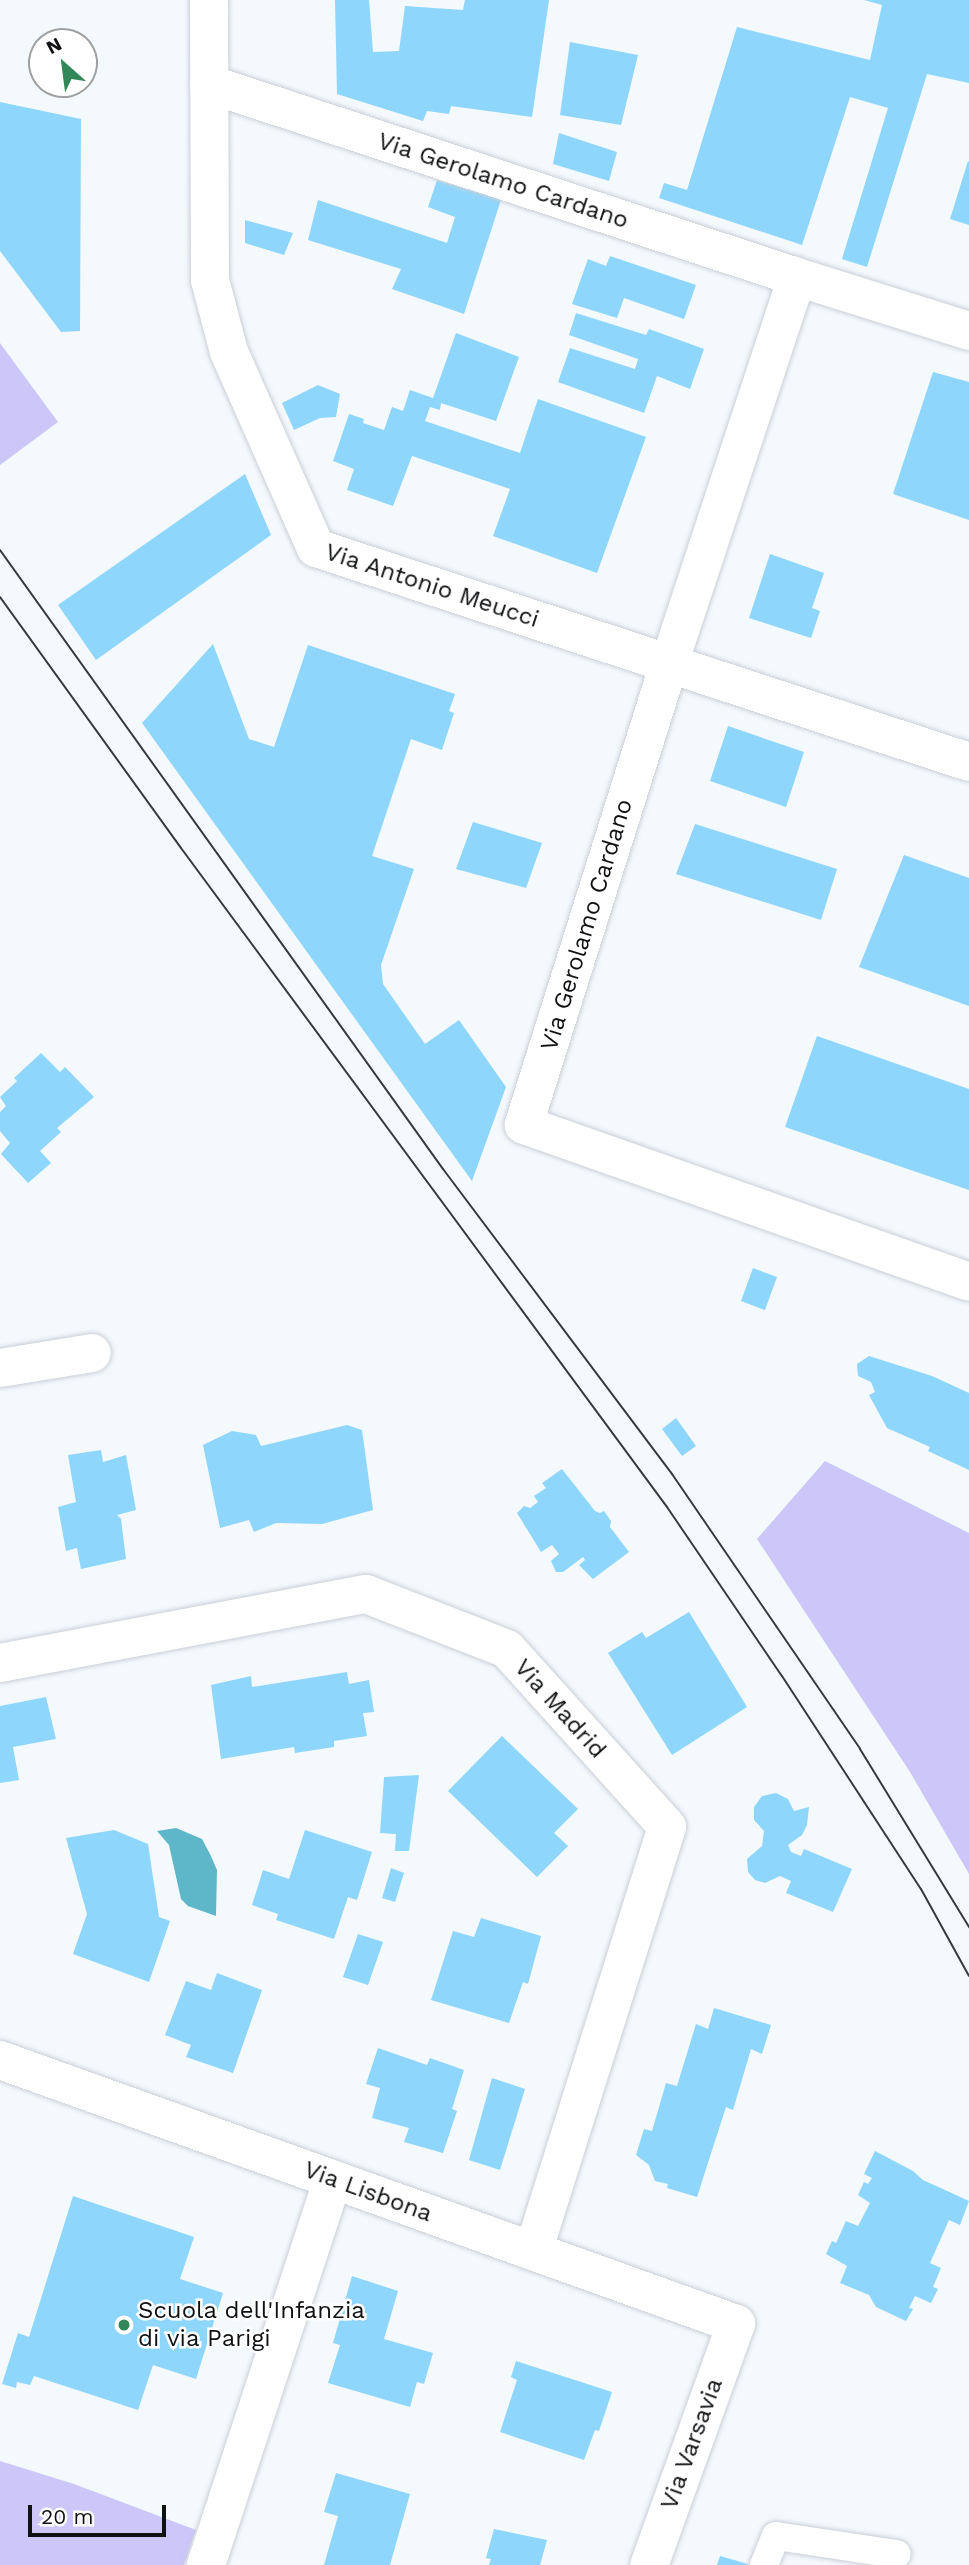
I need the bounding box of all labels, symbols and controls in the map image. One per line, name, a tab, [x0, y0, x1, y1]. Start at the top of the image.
north arrow	[28, 28, 98, 98]
text: N	[42, 32, 65, 59]
street label: Via Gerolamo Cardano	[374, 127, 632, 235]
street label: Via Antonio Meucci	[321, 538, 543, 634]
street label: Via Gerolamo Cardano	[535, 795, 639, 1055]
street label: Via Madrid	[508, 1653, 612, 1765]
street label: Via Lisbona	[300, 2155, 436, 2229]
place label: Scuola dell'Infanzia di via Parigi	[138, 2297, 365, 2353]
marker: Scuola dell'Infanzia di via Parigi	[116, 2317, 132, 2333]
street label: Via Varsavia	[655, 2374, 729, 2514]
scale bar	[32, 2492, 170, 2536]
text: 20 m	[41, 2504, 93, 2529]

